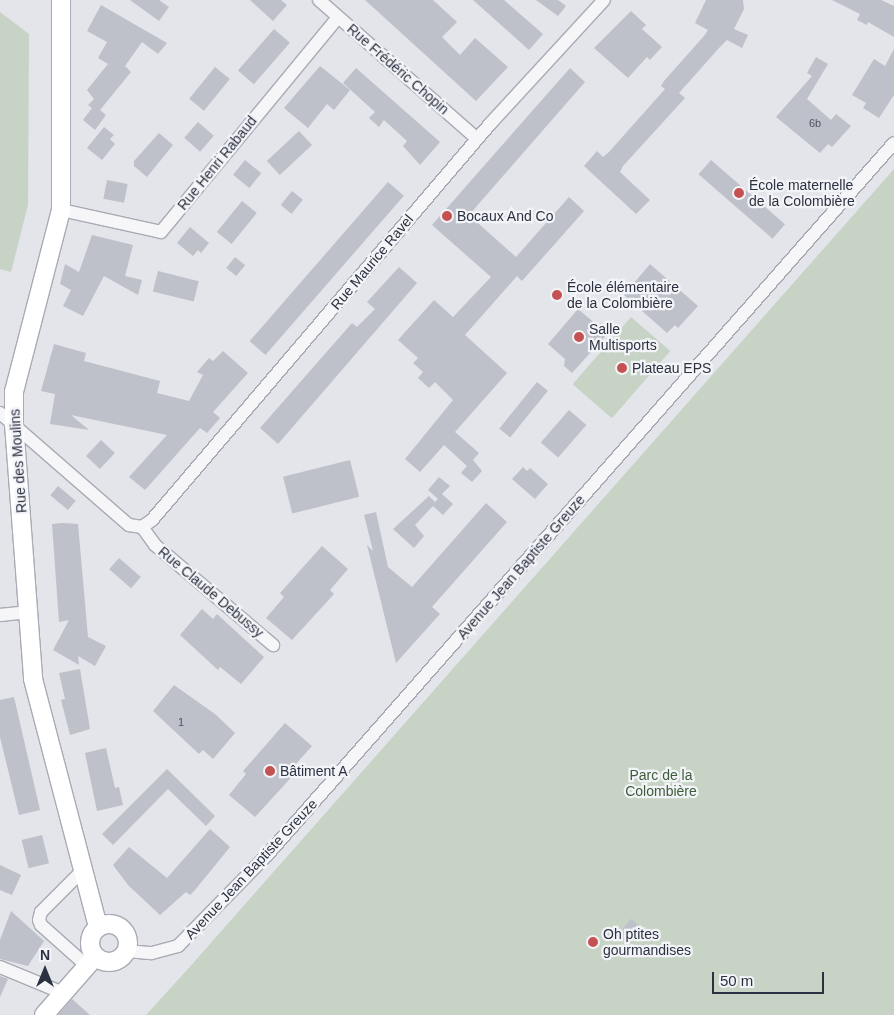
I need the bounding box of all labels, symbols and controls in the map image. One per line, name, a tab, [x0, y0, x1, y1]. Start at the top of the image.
street label: Rue Frédéric Chopin	[344, 20, 452, 118]
street label: Rue Henri Rabaud	[174, 113, 260, 213]
house number: 6b	[809, 116, 821, 130]
place label: École maternelle de la Colombière	[749, 177, 855, 210]
marker: École maternelle de la Colombière	[733, 187, 745, 199]
place label: Bocaux And Co	[457, 208, 554, 224]
marker: Bocaux And Co	[441, 210, 453, 222]
street label: Rue Maurice Ravel	[327, 211, 417, 313]
place label: École élémentaire de la Colombière	[567, 279, 679, 312]
marker: École élémentaire de la Colombière	[551, 289, 563, 301]
place label: Salle Multisports	[589, 321, 657, 354]
marker: Salle Multisports	[573, 331, 585, 343]
place label: Plateau EPS	[632, 360, 711, 376]
marker: Plateau EPS	[616, 362, 628, 374]
street label: Rue des Moulins	[6, 408, 30, 514]
street label: Avenue Jean Baptiste Greuze	[454, 491, 588, 643]
street label: Rue Claude Debussy	[155, 543, 267, 641]
house number: 1	[178, 715, 184, 729]
place label: Bâtiment A	[280, 763, 348, 779]
marker: Bâtiment A	[264, 765, 276, 777]
park label: Parc de la Colombière	[625, 767, 697, 800]
street label: Avenue Jean Baptiste Greuze	[182, 795, 320, 943]
place label: Oh ptites gourmandises	[603, 926, 691, 959]
marker: Oh ptites gourmandises	[587, 936, 599, 948]
north arrow	[20, 945, 70, 995]
text: N	[40, 947, 50, 963]
scale bar	[714, 962, 826, 994]
text: 50 m	[720, 972, 753, 989]

